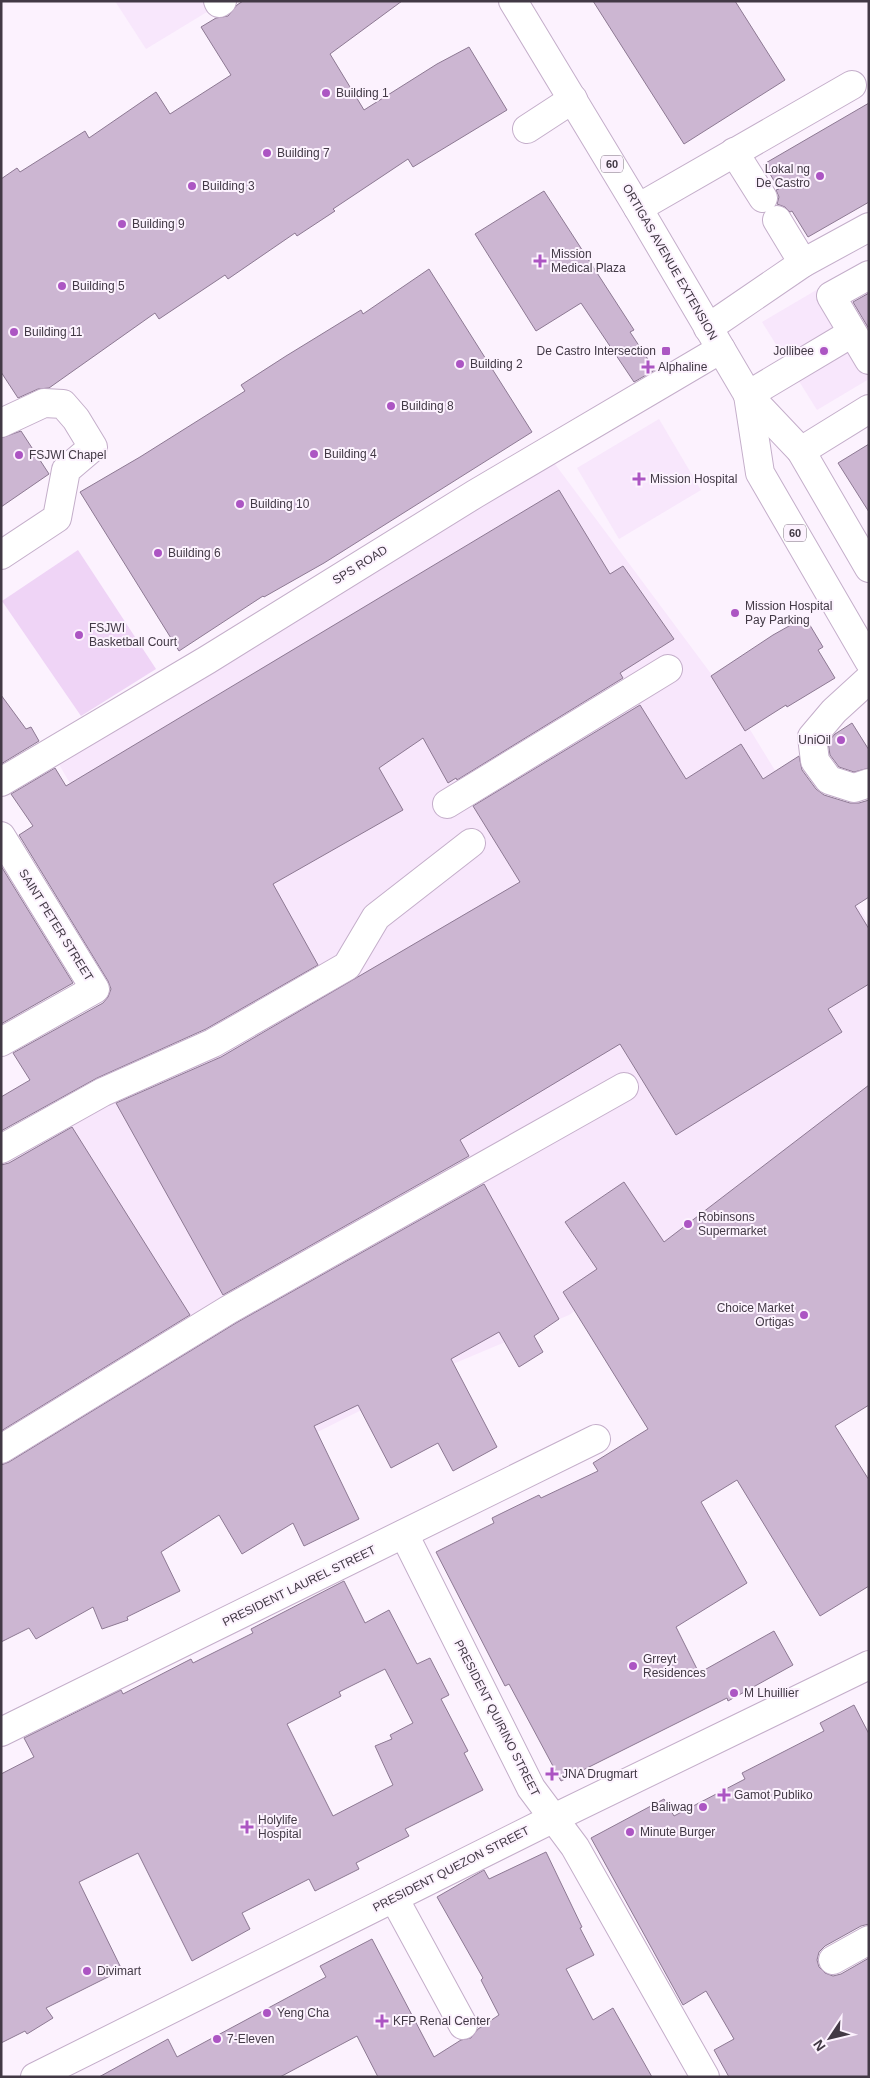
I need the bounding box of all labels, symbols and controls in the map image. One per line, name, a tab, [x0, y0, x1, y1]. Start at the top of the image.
place label: Building 1	[336, 86, 389, 100]
marker: Building 1	[320, 87, 332, 99]
place label: Building 7	[277, 146, 330, 160]
marker: Building 7	[261, 147, 273, 159]
road number: 60	[601, 156, 623, 172]
place label: Lokal ng De Castro	[756, 162, 810, 190]
marker: Lokal ng De Castro	[814, 170, 826, 182]
place label: Building 3	[202, 179, 255, 193]
marker: Building 3	[186, 180, 198, 192]
street label: ORTIGAS AVENUE EXTENSION	[620, 182, 720, 342]
place label: Building 9	[132, 217, 185, 231]
marker: Building 9	[116, 218, 128, 230]
place label: Mission Medical Plaza	[551, 247, 626, 275]
marker: Mission Medical Plaza	[533, 254, 547, 268]
place label: Building 5	[72, 279, 125, 293]
marker: Building 5	[56, 280, 68, 292]
place label: Building 11	[24, 325, 83, 339]
marker: Building 11	[8, 326, 20, 338]
place label: De Castro Intersection	[537, 344, 656, 358]
place label: Jollibee	[773, 344, 814, 358]
marker: De Castro Intersection	[660, 345, 672, 357]
marker: Jollibee	[818, 345, 830, 357]
place label: Building 2	[470, 357, 523, 371]
marker: Building 2	[454, 358, 466, 370]
place label: Alphaline	[658, 360, 708, 374]
marker: Alphaline	[642, 361, 654, 373]
place label: Building 8	[401, 399, 454, 413]
marker: Building 8	[385, 400, 397, 412]
place label: Building 4	[324, 447, 377, 461]
place label: FSJWI Chapel	[29, 448, 106, 462]
marker: Building 4	[308, 448, 320, 460]
marker: FSJWI Chapel	[13, 449, 25, 461]
marker: Mission Hospital	[632, 472, 646, 486]
place label: Mission Hospital	[650, 472, 737, 486]
place label: Building 10	[250, 497, 310, 511]
marker: Building 10	[234, 498, 246, 510]
road number: 60	[784, 524, 806, 542]
street label: SPS ROAD	[330, 542, 390, 587]
place label: Building 6	[168, 546, 221, 560]
marker: Building 6	[152, 547, 164, 559]
place label: Mission Hospital Pay Parking	[745, 599, 832, 627]
marker: Mission Hospital Pay Parking	[729, 607, 741, 619]
place label: FSJWI Basketball Court	[89, 621, 178, 649]
marker: FSJWI Basketball Court	[73, 629, 85, 641]
place label: UniOil	[798, 733, 831, 747]
marker: UniOil	[835, 734, 847, 746]
street label: SAINT PETER STREET	[16, 867, 97, 984]
place label: Robinsons Supermarket	[698, 1210, 767, 1238]
marker: Robinsons Supermarket	[682, 1218, 694, 1230]
place label: Choice Market Ortigas	[717, 1301, 795, 1329]
marker: Choice Market Ortigas	[798, 1309, 810, 1321]
street label: PRESIDENT LAUREL STREET	[220, 1542, 378, 1629]
street label: PRESIDENT QUIRINO STREET	[451, 1637, 543, 1799]
place label: Grreyt Residences	[643, 1652, 706, 1680]
marker: Grreyt Residences	[627, 1660, 639, 1672]
place label: M Lhuillier	[744, 1686, 799, 1700]
marker: M Lhuillier	[728, 1687, 740, 1699]
place label: JNA Drugmart	[562, 1767, 638, 1781]
marker: JNA Drugmart	[546, 1768, 558, 1780]
place label: Gamot Publiko	[734, 1788, 813, 1802]
marker: Gamot Publiko	[718, 1789, 730, 1801]
place label: Baliwag	[651, 1800, 693, 1814]
marker: Baliwag	[697, 1801, 709, 1813]
place label: Holylife Hospital	[258, 1813, 301, 1841]
marker: Holylife Hospital	[240, 1820, 254, 1834]
street label: PRESIDENT QUEZON STREET	[370, 1823, 532, 1915]
place label: Minute Burger	[640, 1825, 715, 1839]
marker: Minute Burger	[624, 1826, 636, 1838]
place label: Divimart	[97, 1964, 142, 1978]
marker: Divimart	[81, 1965, 93, 1977]
place label: Yeng Cha	[277, 2006, 330, 2020]
marker: Yeng Cha	[261, 2007, 273, 2019]
north arrow	[805, 2013, 855, 2063]
marker: KFP Renal Center	[375, 2014, 389, 2028]
place label: KFP Renal Center	[393, 2014, 490, 2028]
place label: 7-Eleven	[227, 2032, 274, 2046]
marker: 7-Eleven	[211, 2033, 223, 2045]
text: N	[810, 2037, 829, 2054]

